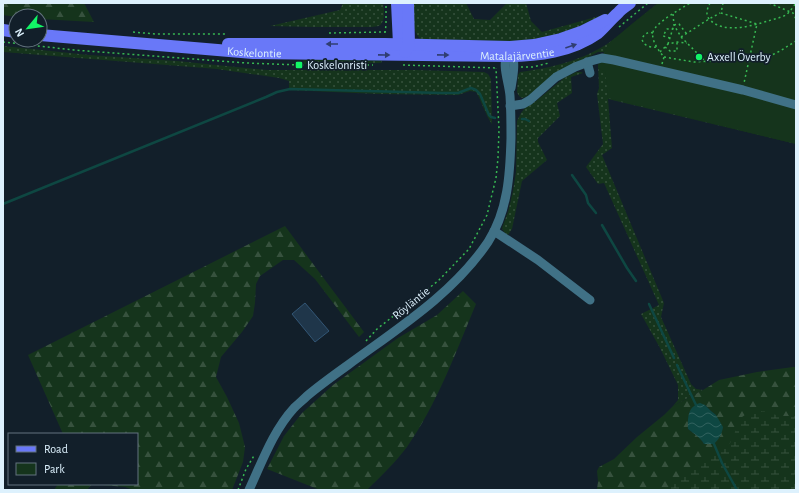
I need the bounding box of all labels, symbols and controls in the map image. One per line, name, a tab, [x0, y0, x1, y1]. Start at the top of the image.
north arrow	[8, 8, 48, 48]
text: N	[13, 27, 26, 39]
one-way arrow	[325, 41, 338, 47]
one-way arrow	[566, 43, 578, 49]
street label: Koskelontie	[226, 45, 282, 59]
street label: Matalajärventie	[480, 46, 555, 63]
place label: Axxell Överby	[707, 50, 771, 64]
one-way arrow	[378, 52, 391, 58]
one-way arrow	[437, 52, 450, 58]
marker: Axxell Överby	[694, 52, 704, 62]
place label: Koskelonristi	[307, 59, 367, 71]
marker: Koskelonristi	[294, 60, 304, 70]
street label: Röyläntie	[390, 285, 432, 322]
legend	[8, 433, 138, 485]
text: Road	[44, 443, 68, 455]
text: Park	[44, 463, 65, 475]

